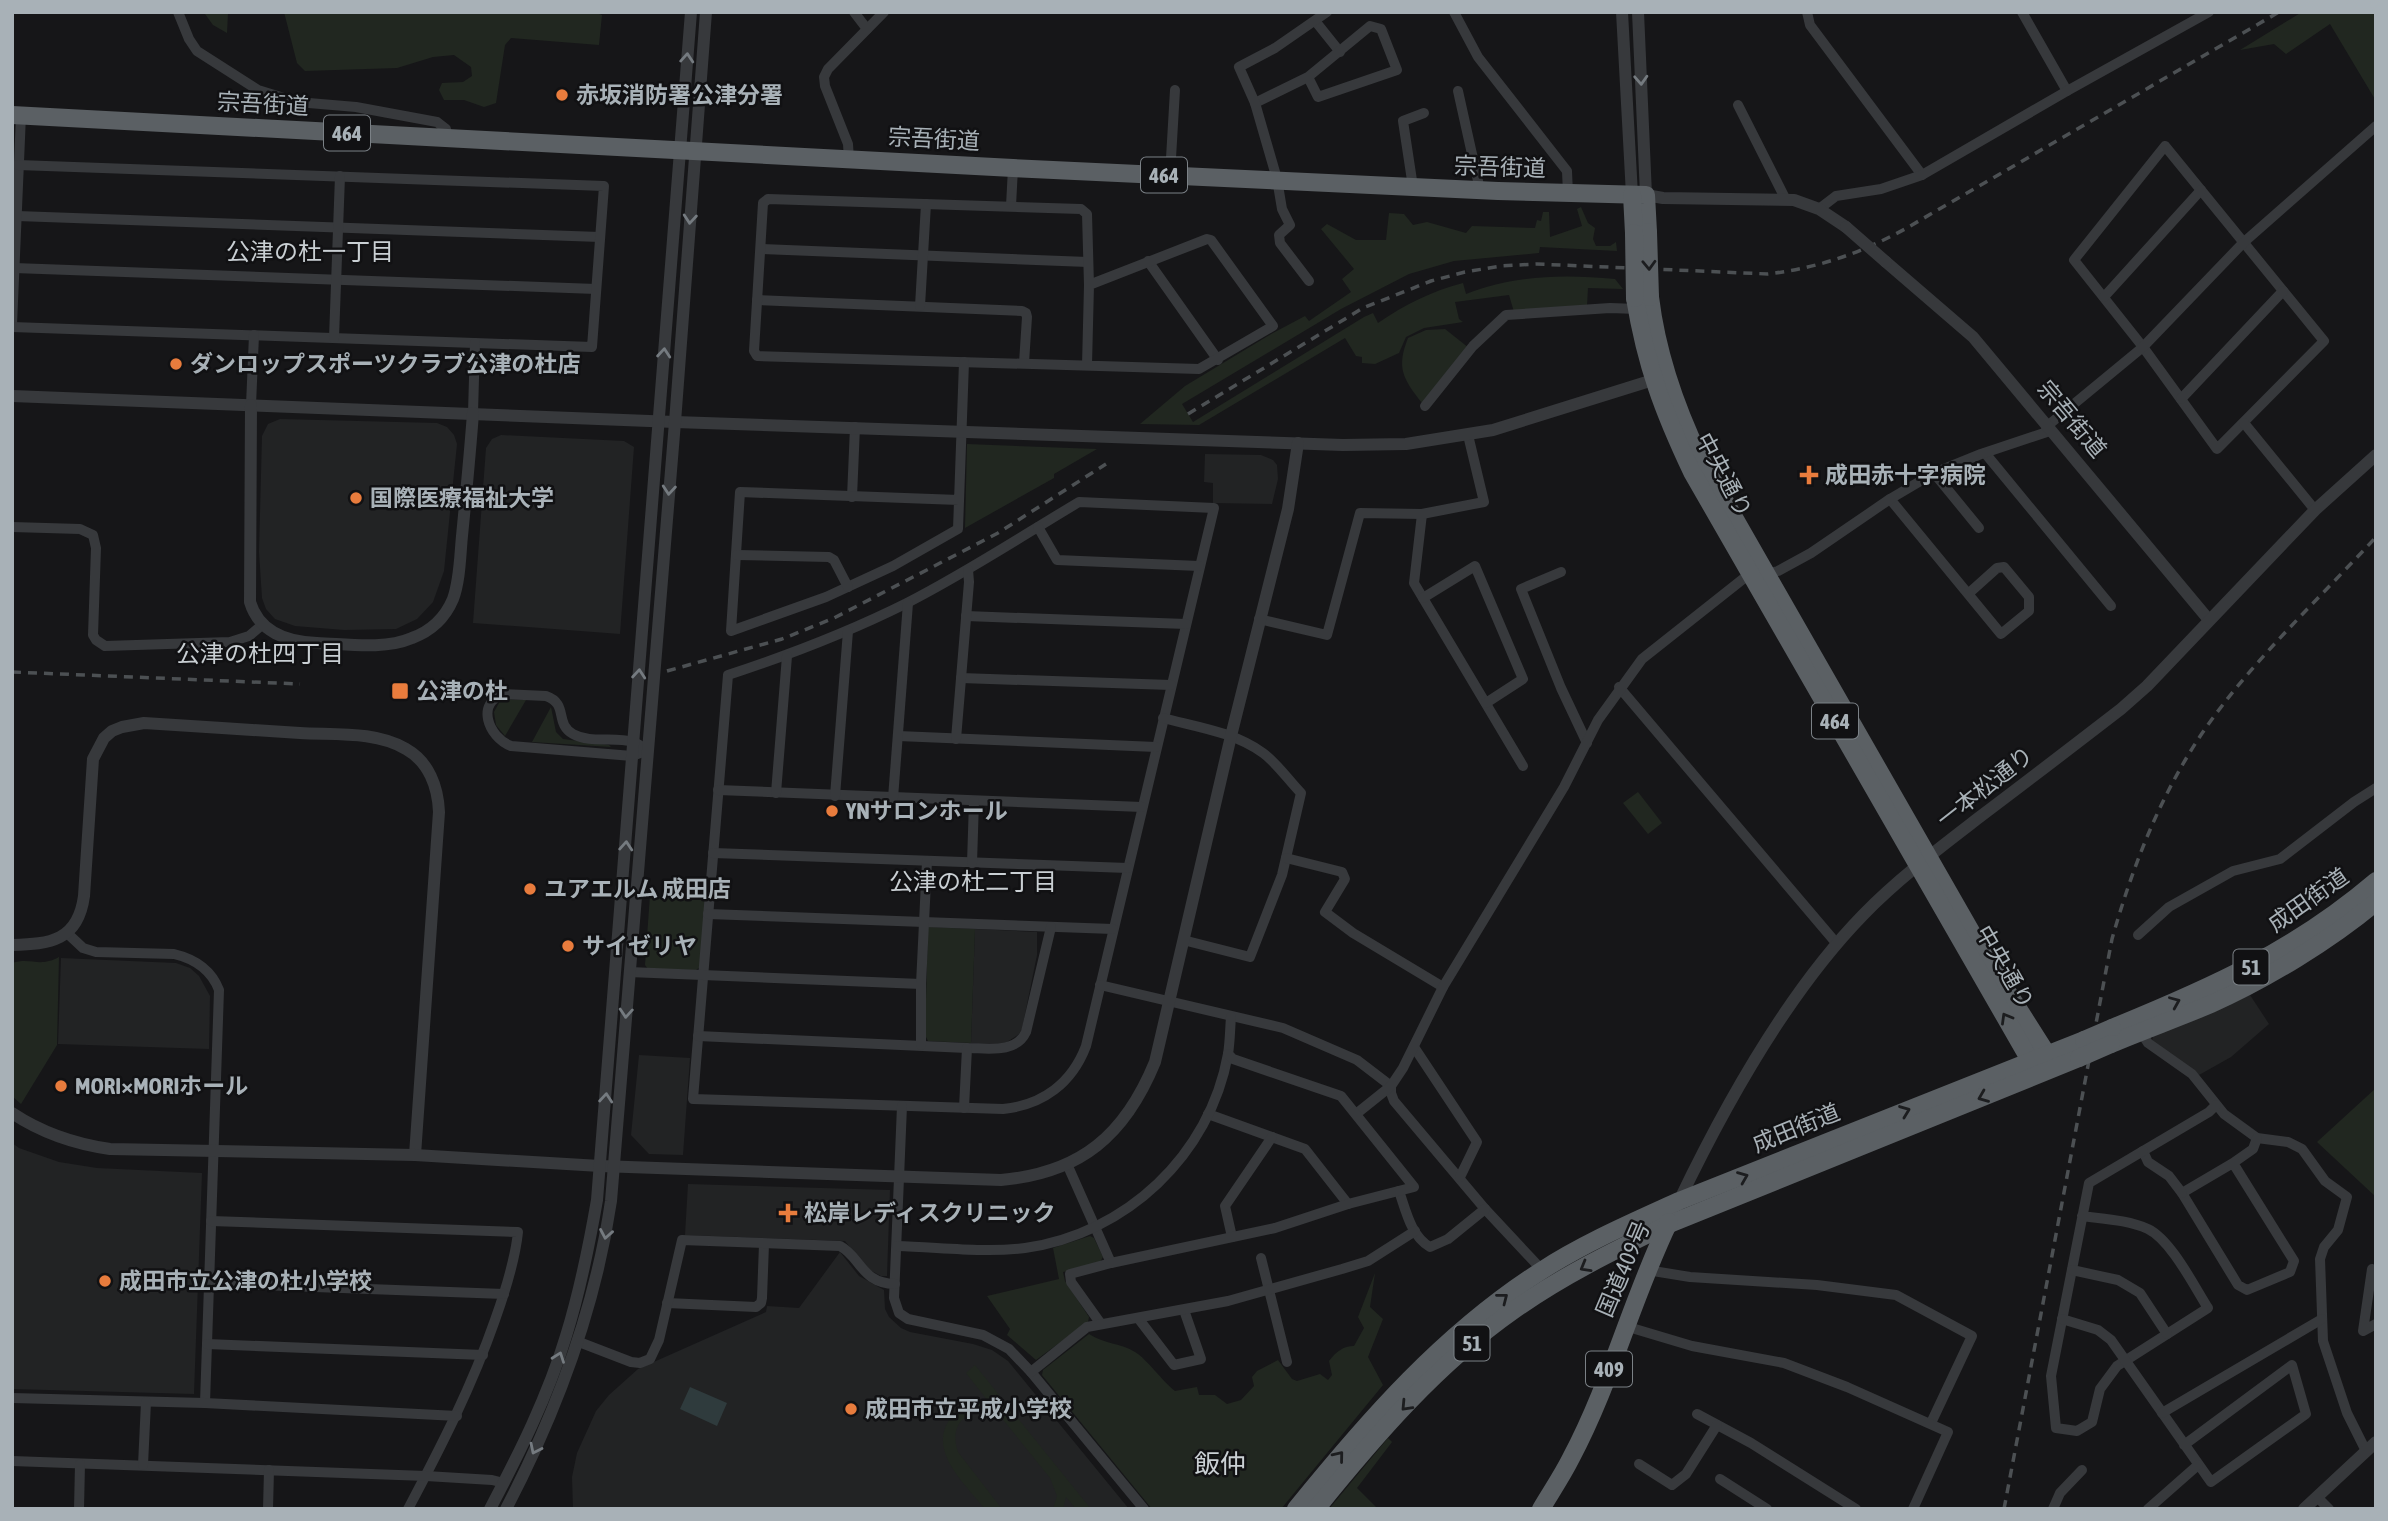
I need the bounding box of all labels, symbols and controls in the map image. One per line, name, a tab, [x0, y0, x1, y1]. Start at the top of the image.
one-way arrow	[679, 52, 694, 63]
one-way arrow	[1633, 75, 1648, 86]
place label: 赤坂消防署公津分署	[576, 82, 783, 108]
marker: 赤坂消防署公津分署	[554, 87, 570, 103]
street label: 宗吾街道	[216, 89, 310, 119]
road number: 464	[324, 116, 370, 150]
street label: 宗吾街道	[887, 124, 981, 154]
street label: 宗吾街道	[1454, 152, 1546, 182]
road number: 464	[1141, 158, 1187, 192]
one-way arrow	[683, 214, 698, 225]
district label: 公津の杜一丁目	[226, 238, 394, 265]
one-way arrow	[1642, 259, 1657, 270]
one-way arrow	[656, 347, 671, 358]
place label: ダンロップスポーツクラブ公津の杜店	[190, 351, 581, 377]
marker: ダンロップスポーツクラブ公津の杜店	[168, 356, 184, 372]
street label: 宗吾街道	[2032, 375, 2112, 463]
street label: 中央通り	[1691, 428, 1757, 522]
place label: 成田赤十字病院	[1825, 462, 1986, 488]
marker: 成田赤十字病院	[1799, 465, 1819, 485]
place label: 国際医療福祉大学	[370, 485, 554, 511]
one-way arrow	[662, 485, 677, 496]
marker: 国際医療福祉大学	[348, 490, 364, 506]
district label: 公津の杜四丁目	[176, 640, 344, 667]
one-way arrow	[632, 668, 647, 680]
place label: 公津の杜	[416, 678, 508, 704]
marker: 公津の杜	[390, 681, 410, 701]
road number: 464	[1812, 704, 1858, 738]
street label: 一本松通り	[1932, 741, 2038, 833]
place label: YNサロンホール	[845, 798, 1008, 824]
marker: YNサロンホール	[824, 803, 840, 819]
one-way arrow	[618, 841, 633, 852]
street label: 成田街道	[2263, 863, 2353, 937]
district label: 公津の杜二丁目	[889, 868, 1057, 895]
place label: ユアエルム 成田店	[544, 876, 731, 902]
marker: ユアエルム 成田店	[522, 881, 538, 897]
street label: 中央通り	[1971, 921, 2039, 1013]
place label: サイゼリヤ	[582, 933, 697, 959]
marker: サイゼリヤ	[560, 938, 576, 954]
road number: 51	[2234, 950, 2268, 984]
one-way arrow	[2168, 996, 2180, 1010]
one-way arrow	[619, 1008, 634, 1019]
one-way arrow	[2001, 1013, 2014, 1025]
place label: MORI×MORIホール	[75, 1073, 248, 1099]
marker: MORI×MORIホール	[53, 1078, 69, 1094]
one-way arrow	[1978, 1088, 1990, 1102]
one-way arrow	[598, 1092, 613, 1103]
street label: 成田街道	[1748, 1099, 1844, 1157]
one-way arrow	[1898, 1105, 1910, 1119]
one-way arrow	[1737, 1171, 1749, 1185]
place label: 松岸レディスクリニック	[804, 1200, 1055, 1226]
marker: 松岸レディスクリニック	[778, 1203, 798, 1223]
street label: 国道409号	[1591, 1217, 1655, 1321]
one-way arrow	[599, 1228, 614, 1240]
one-way arrow	[1580, 1259, 1592, 1272]
place label: 成田市立公津の杜小学校	[119, 1268, 372, 1294]
marker: 成田市立公津の杜小学校	[97, 1273, 113, 1289]
one-way arrow	[1495, 1294, 1507, 1307]
road number: 51	[1454, 1326, 1490, 1360]
one-way arrow	[550, 1352, 564, 1364]
road number: 409	[1586, 1352, 1632, 1386]
place label: 成田市立平成小学校	[865, 1396, 1072, 1422]
one-way arrow	[1402, 1397, 1415, 1410]
marker: 成田市立平成小学校	[843, 1401, 859, 1417]
one-way arrow	[530, 1442, 544, 1454]
district label: 飯仲	[1194, 1449, 1246, 1479]
one-way arrow	[1331, 1451, 1344, 1463]

